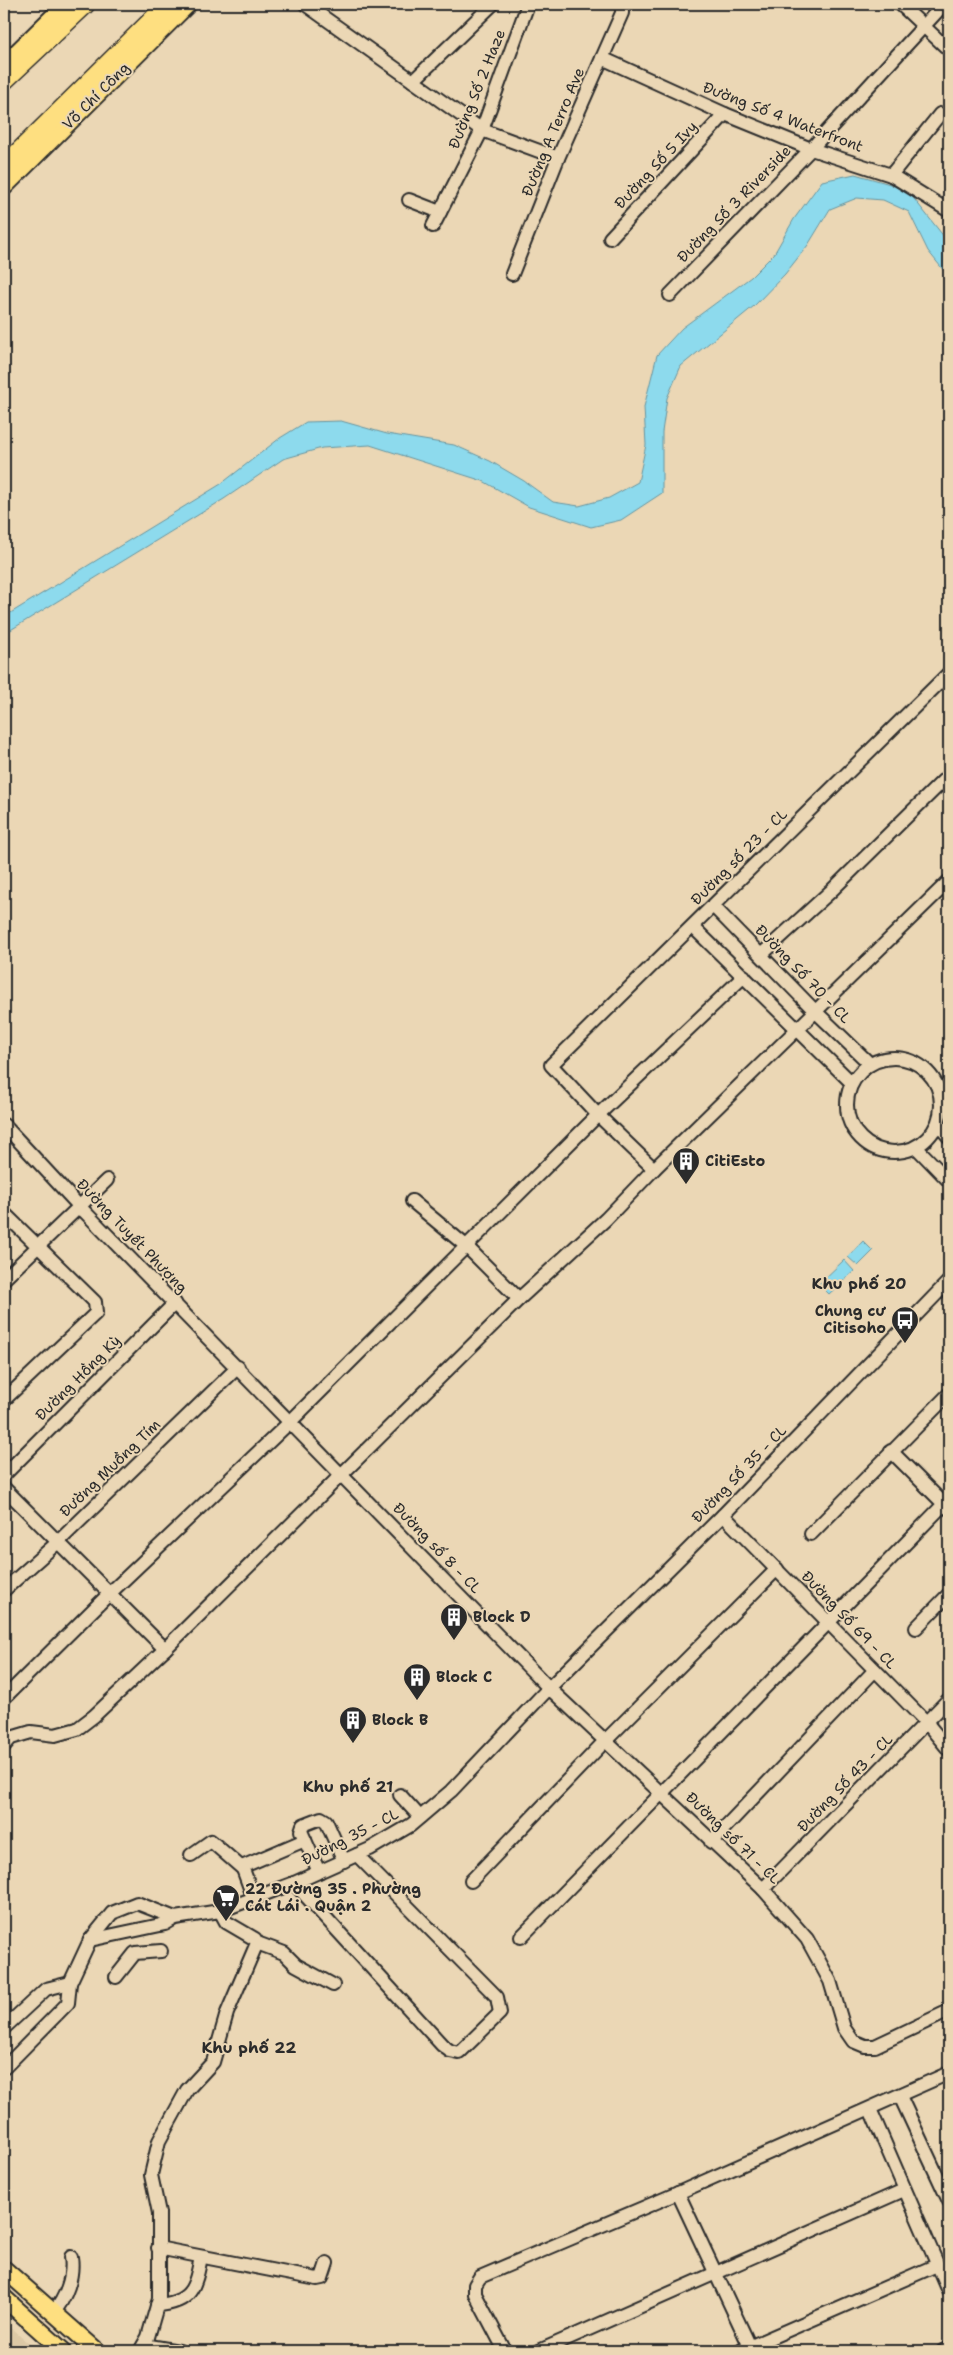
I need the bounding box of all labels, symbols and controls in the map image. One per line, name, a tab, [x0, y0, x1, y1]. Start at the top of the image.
street label: Đường Số 2 Haze	[444, 26, 510, 152]
street label: Võ Chí Công	[58, 58, 134, 134]
street label: Đường A Terro Ave	[517, 65, 589, 199]
street label: Đường Số 4 Waterfront	[700, 77, 866, 157]
street label: Đường Số 5 Ivy	[610, 117, 702, 213]
street label: Đường Số 3 Riverside	[673, 141, 795, 267]
street label: Đường số 23 - CL	[686, 804, 792, 910]
street label: Đường Số 70 - CL	[751, 920, 855, 1028]
building icon: CitiEsto	[671, 1146, 701, 1185]
place label: CitiEsto	[705, 1151, 765, 1171]
street label: Đường Tuyết Phượng	[72, 1175, 192, 1297]
district label: Khu phố 20	[812, 1273, 906, 1294]
place label: Chung cư Citisoho	[815, 1301, 886, 1338]
bus stop icon: Chung cư Citisoho	[890, 1305, 920, 1344]
street label: Đường Hồng Kỳ	[31, 1331, 125, 1425]
street label: Đường Muồng Tím	[55, 1415, 165, 1521]
street label: Đường Số 35 - CL	[687, 1421, 791, 1527]
street label: Đường số 8 - CL	[389, 1498, 485, 1598]
street label: Đường Số 69 - CL	[797, 1567, 901, 1673]
building icon: Block D	[439, 1602, 469, 1641]
place label: Block D	[473, 1607, 531, 1627]
building icon: Block C	[402, 1662, 432, 1701]
place label: Block C	[436, 1667, 492, 1687]
building icon: Block B	[338, 1705, 368, 1744]
place label: Block B	[372, 1710, 428, 1730]
street label: Đường Số 43 - CL	[793, 1730, 897, 1836]
district label: Khu phố 21	[303, 1776, 393, 1797]
street label: Đường số 71 - CL	[681, 1788, 785, 1888]
street label: Đường 35 - CL	[298, 1804, 402, 1870]
place label: 22 Đường 35 . Phường Cát Lái . Quận 2	[245, 1879, 421, 1916]
supermarket icon: 22 Đường 35 . Phường Cát Lái . Quận 2	[211, 1883, 241, 1922]
district label: Khu phố 22	[201, 2037, 297, 2058]

